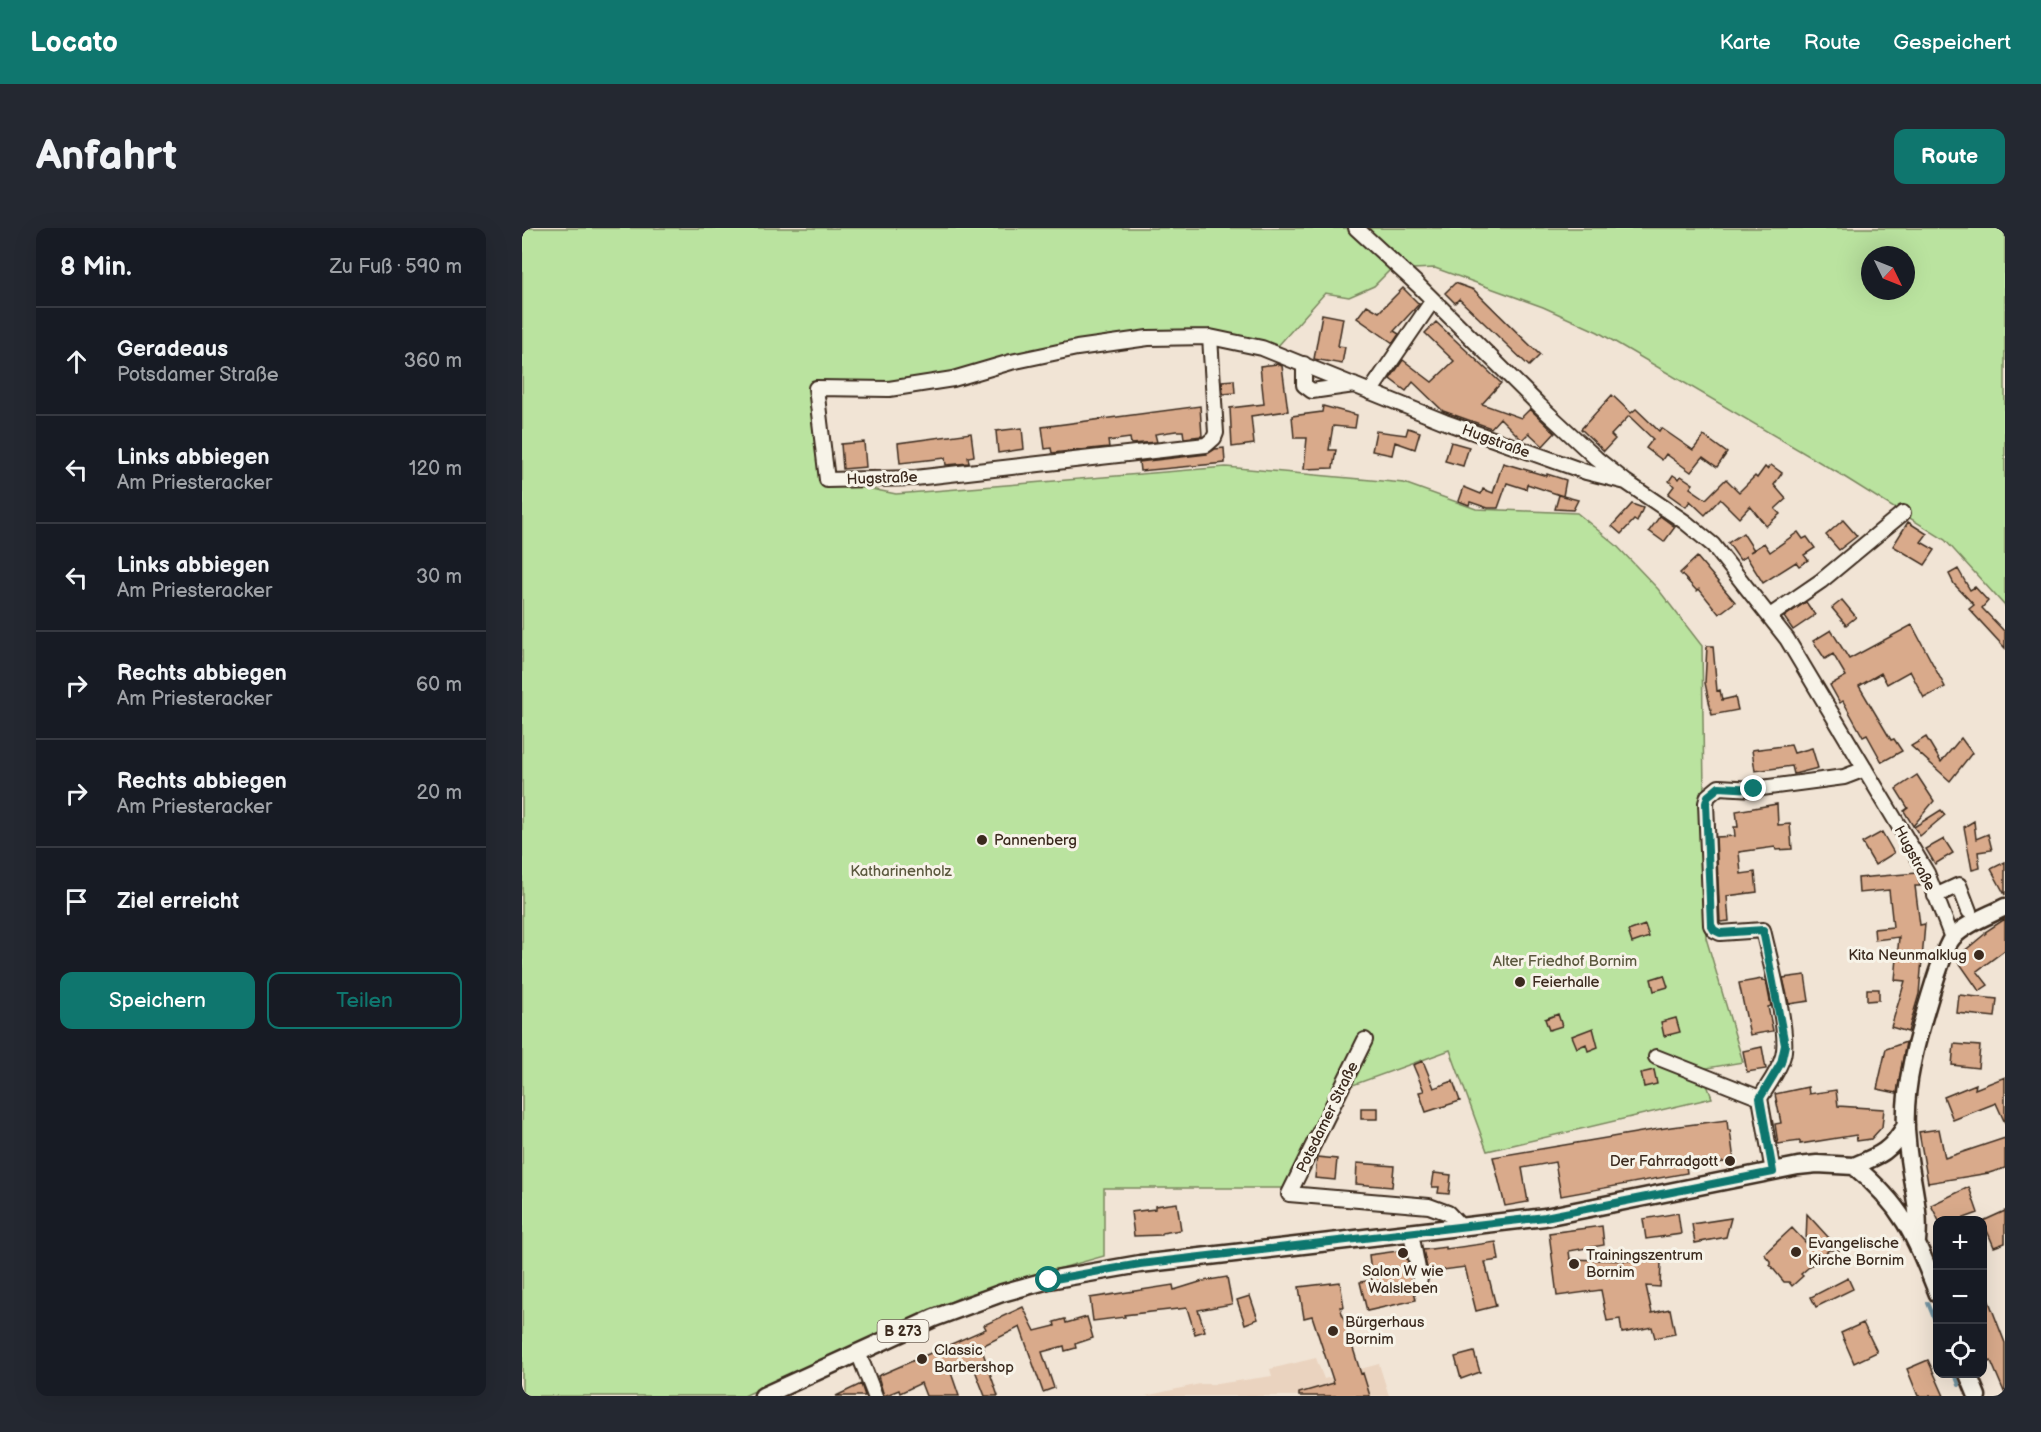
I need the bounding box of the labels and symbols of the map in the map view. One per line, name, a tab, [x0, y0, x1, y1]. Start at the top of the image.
north arrow	[1861, 246, 1915, 300]
street label: Hugstraße	[1459, 420, 1532, 463]
street label: Hugstraße	[846, 468, 918, 489]
route end	[1740, 775, 1766, 801]
street label: Hugstraße	[1890, 822, 1940, 894]
place label: Pannenberg	[994, 831, 1077, 850]
marker: Pannenberg	[975, 833, 989, 847]
park label: Katharinenholz	[850, 862, 953, 881]
place label: Kita Neunmalklug	[1848, 946, 1967, 965]
marker: Kita Neunmalklug	[1972, 948, 1986, 962]
park label: Alter Friedhof Bornim	[1493, 952, 1637, 971]
place label: Feierhalle	[1532, 973, 1600, 992]
marker: Feierhalle	[1513, 975, 1527, 989]
street label: Potsdamer Straße	[1292, 1059, 1363, 1176]
place label: Der Fahrradgott	[1610, 1152, 1718, 1171]
marker: Der Fahrradgott	[1723, 1154, 1737, 1168]
place label: Evangelische Kirche Bornim	[1808, 1234, 1904, 1270]
marker: Evangelische Kirche Bornim	[1789, 1245, 1803, 1259]
marker: Salon W wie Walsleben	[1396, 1246, 1410, 1260]
place label: Trainingszentrum Bornim	[1586, 1246, 1703, 1282]
marker: Trainingszentrum Bornim	[1567, 1257, 1581, 1271]
place label: Salon W wie Walsleben	[1362, 1262, 1444, 1298]
route start	[1035, 1266, 1061, 1292]
place label: Bürgerhaus Bornim	[1345, 1313, 1425, 1349]
road number: B 273	[878, 1320, 928, 1342]
marker: Bürgerhaus Bornim	[1326, 1324, 1340, 1338]
place label: Classic Barbershop	[934, 1341, 1014, 1377]
marker: Classic Barbershop	[915, 1352, 929, 1366]

